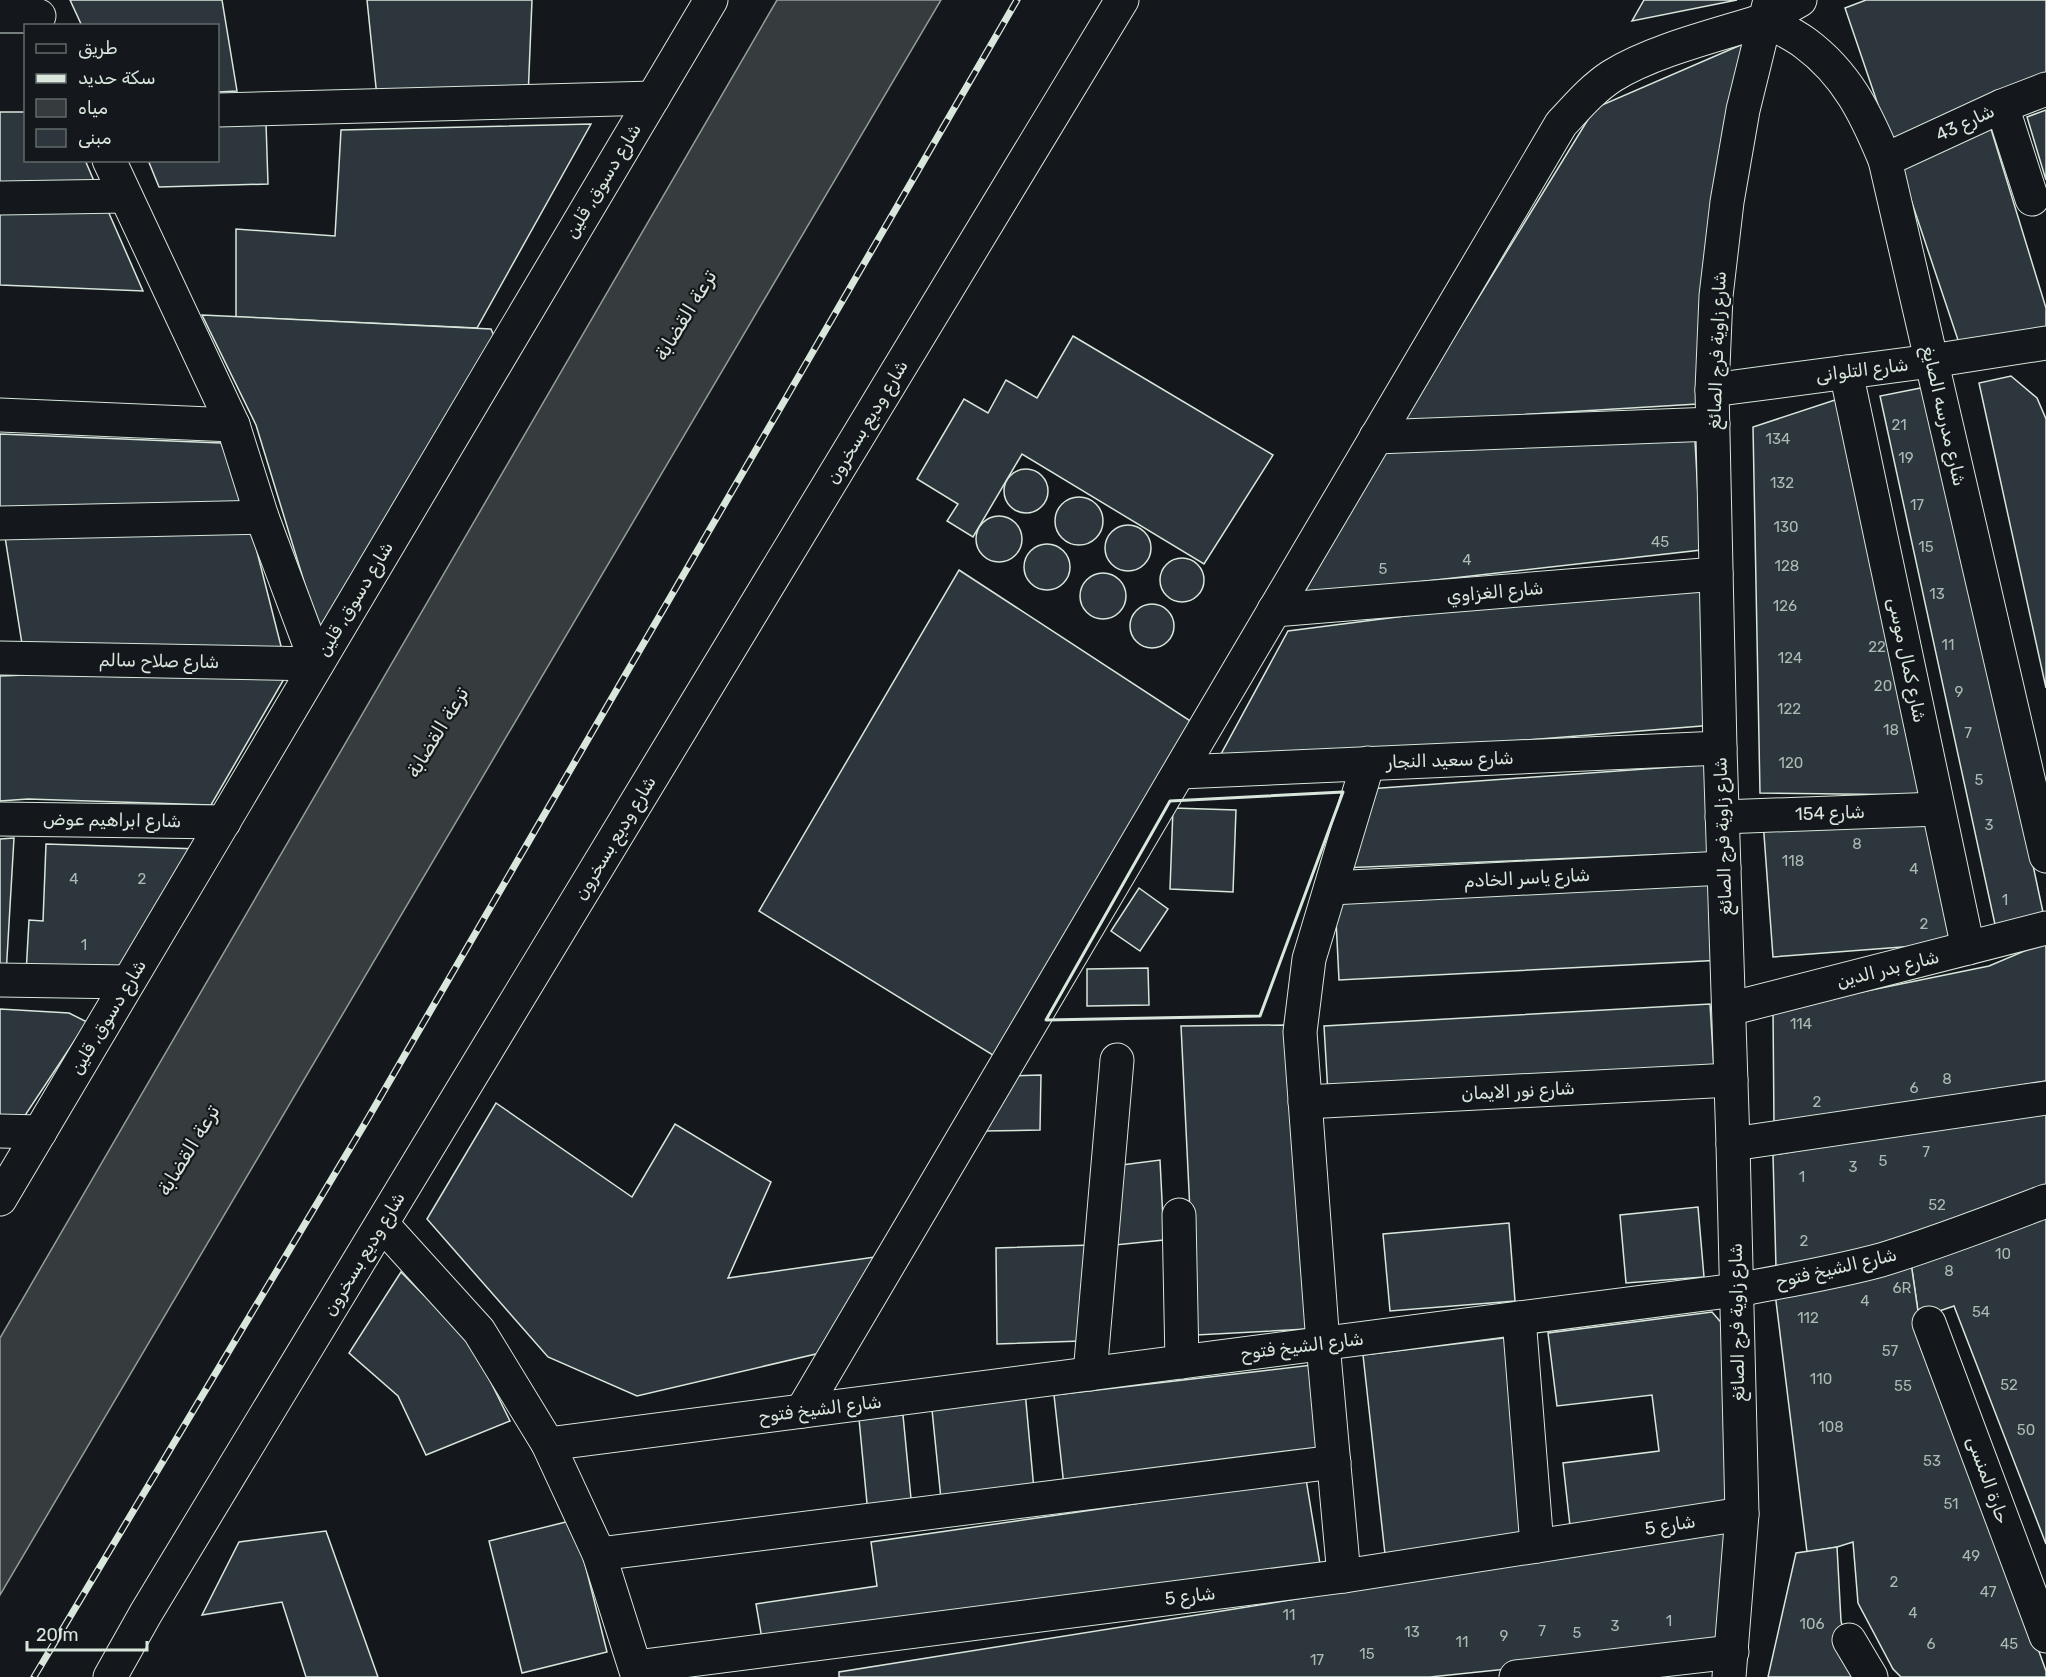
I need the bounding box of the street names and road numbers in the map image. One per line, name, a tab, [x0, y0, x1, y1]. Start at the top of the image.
street label: شارع 43	[1932, 100, 1998, 147]
street label: شارع دسوق, قلين	[560, 120, 647, 243]
street label: شارع زاوية فرج الصائغ	[1703, 271, 1733, 429]
street label: شارع مدرسه الصايغ	[1915, 344, 1971, 489]
street label: شارع التلوانى	[1814, 353, 1910, 388]
street label: شارع وديع بسخرون	[821, 356, 914, 489]
street label: شارع دسوق, قلين	[312, 538, 399, 661]
street label: شارع الغزاوي	[1446, 577, 1544, 608]
street label: شارع كمال موسى	[1882, 595, 1931, 725]
street label: شارع صلاح سالم	[99, 649, 219, 674]
street label: شارع سعيد النجار	[1385, 747, 1514, 774]
street label: شارع زاوية فرج الصائغ	[1709, 757, 1739, 915]
street label: شارع وديع بسخرون	[569, 772, 662, 905]
street label: شارع 154	[1795, 801, 1865, 826]
street label: شارع ابراهيم عوض	[43, 808, 181, 833]
street label: شارع ياسر الخادم	[1463, 864, 1591, 893]
street label: شارع بدر الدين	[1834, 946, 1942, 993]
street label: شارع دسوق, قلين	[65, 956, 152, 1079]
street label: شارع نور الايمان	[1461, 1077, 1575, 1106]
street label: شارع وديع بسخرون	[318, 1188, 411, 1321]
street label: شارع زاوية فرج الصائغ	[1725, 1243, 1751, 1401]
street label: شارع الشيخ فتوح	[1773, 1243, 1899, 1295]
street label: شارع الشيخ فتوح	[1239, 1328, 1365, 1366]
street label: شارع الشيخ فتوح	[757, 1391, 883, 1429]
street label: حارة المنسى	[1962, 1433, 2014, 1527]
street label: شارع 5	[1643, 1510, 1697, 1541]
street label: شارع 5	[1163, 1582, 1217, 1611]

